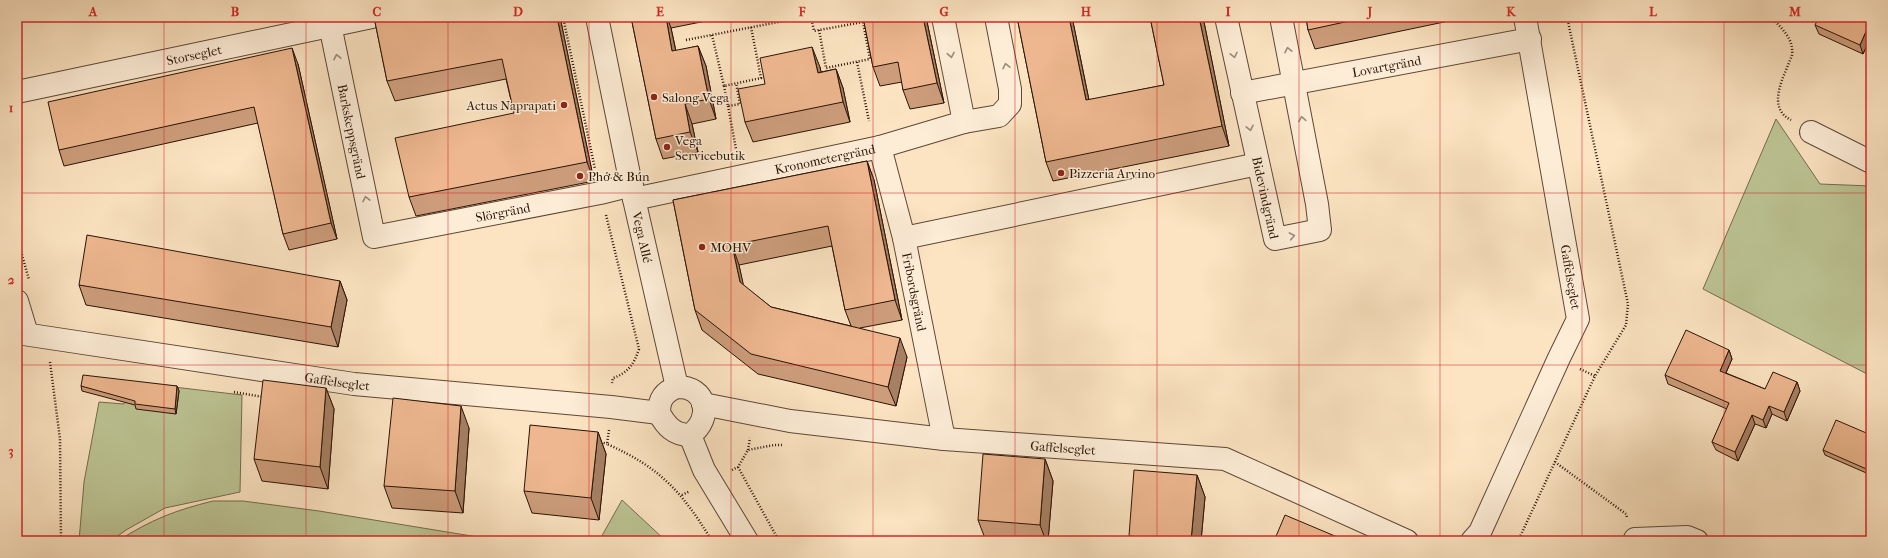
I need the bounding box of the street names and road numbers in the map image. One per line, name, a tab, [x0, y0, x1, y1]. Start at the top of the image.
street label: Storseglet	[165, 42, 224, 68]
street label: Lovartgränd	[1351, 52, 1423, 80]
street label: Barkskeppsgränd	[334, 83, 369, 181]
street label: Kronometergränd	[773, 141, 877, 177]
street label: Bidevindgränd	[1249, 155, 1282, 241]
street label: Slörgränd	[474, 200, 532, 225]
street label: Vega Allé	[629, 209, 655, 265]
street label: Gaffelseglet	[1557, 243, 1584, 311]
street label: Fribordsgränd	[899, 251, 930, 334]
street label: Gaffelseglet	[304, 370, 371, 393]
street label: Gaffelseglet	[1030, 438, 1097, 458]

